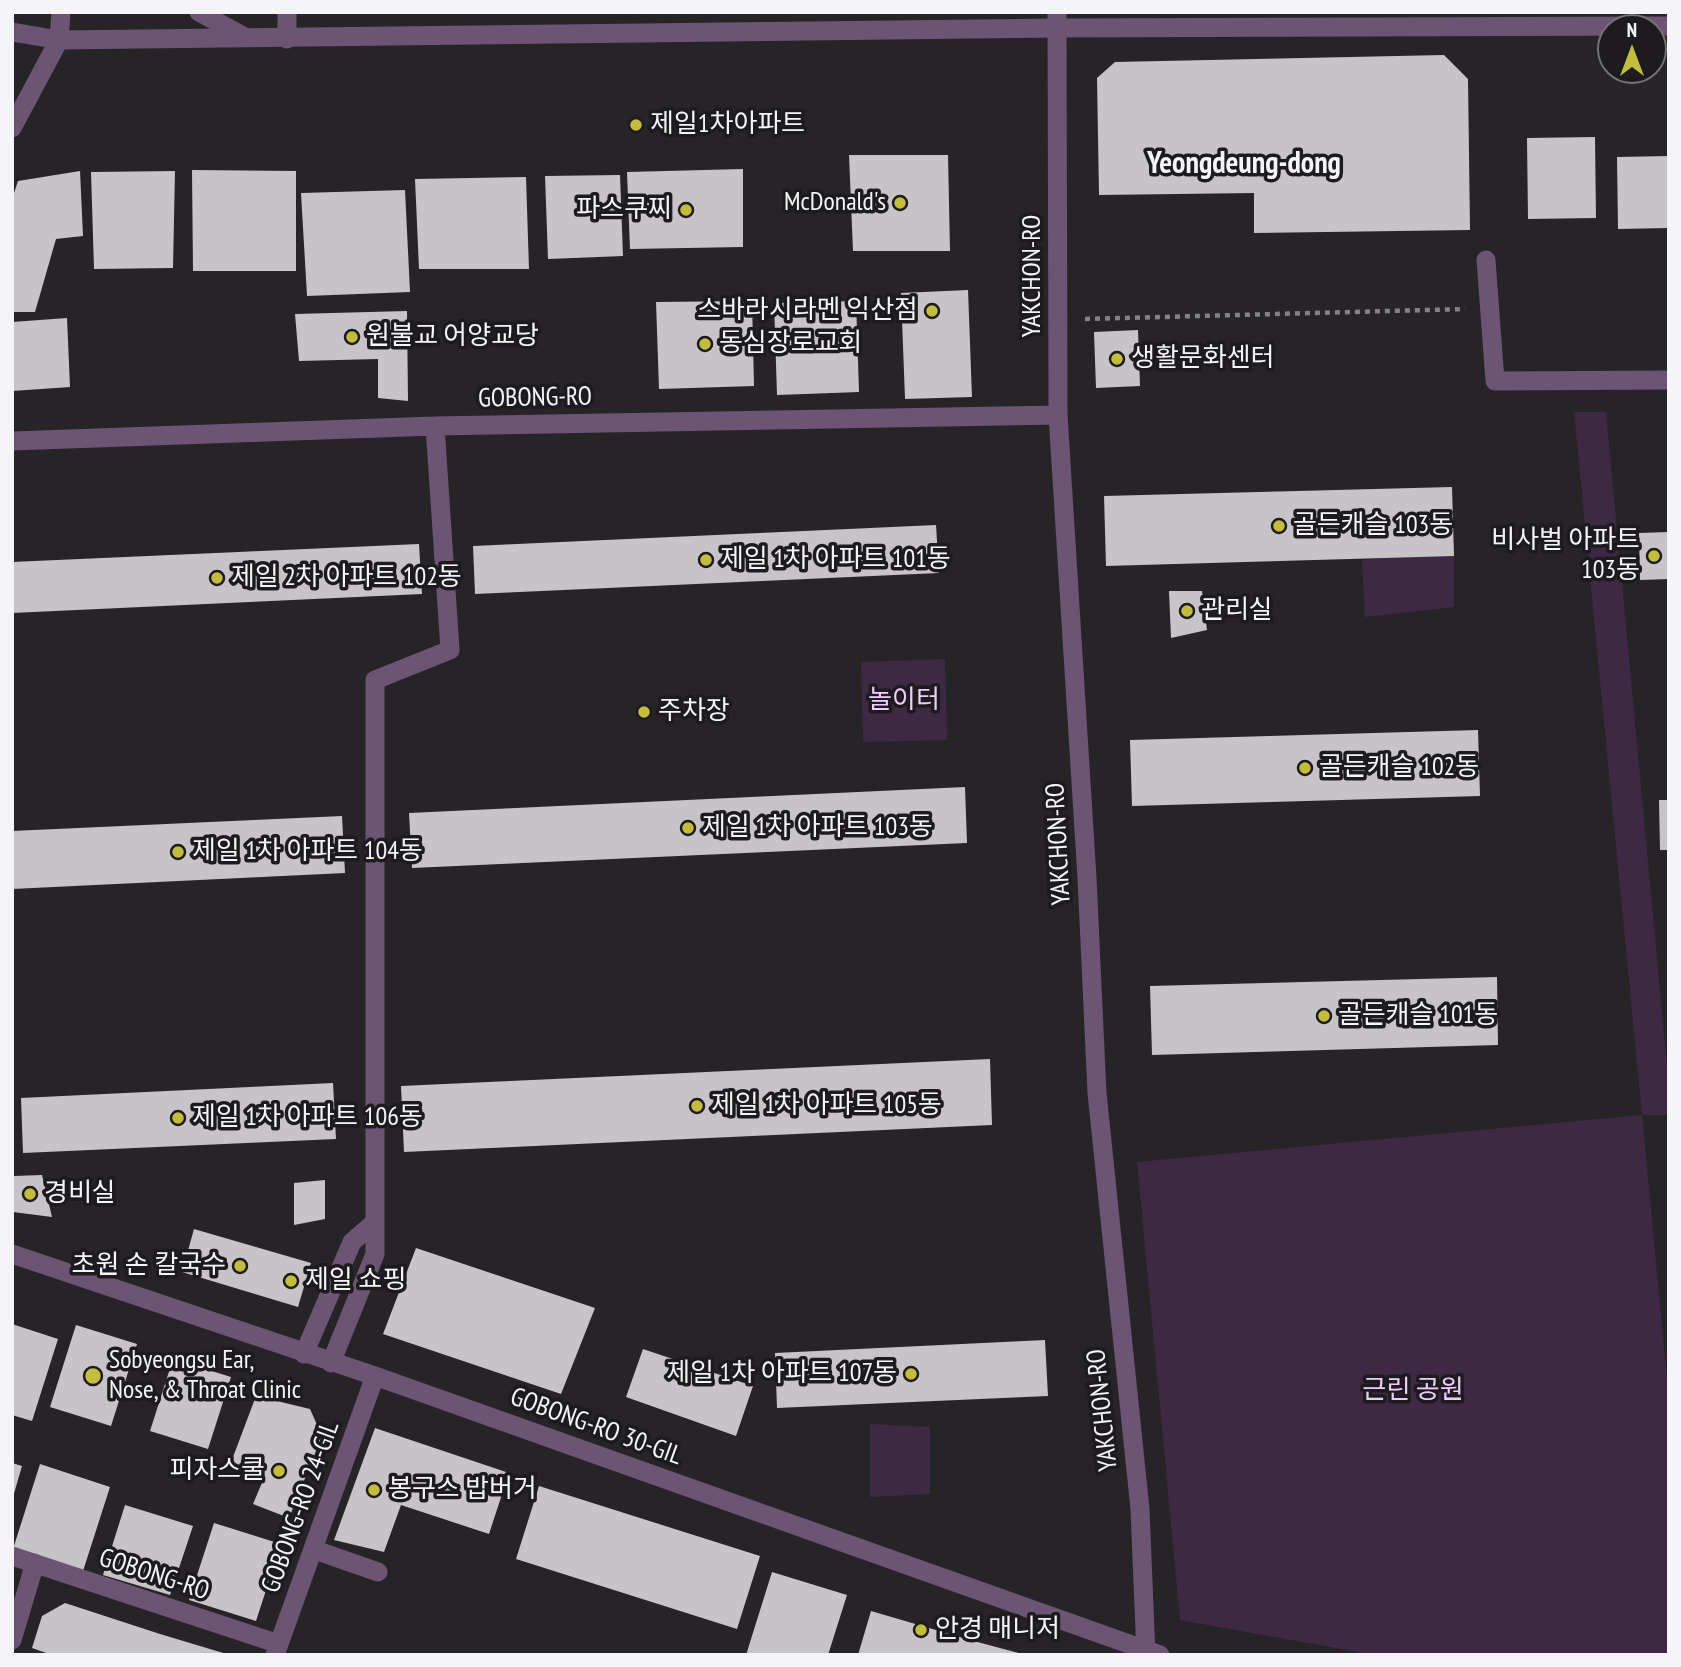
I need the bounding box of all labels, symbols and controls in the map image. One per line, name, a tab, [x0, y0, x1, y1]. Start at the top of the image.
north arrow	[1597, 14, 1667, 84]
text: N	[1627, 18, 1637, 42]
place label: 제일1차아파트	[650, 109, 805, 141]
marker: 제일1차아파트	[628, 117, 644, 133]
district label: Yeongdeung-dong	[1147, 146, 1341, 182]
place label: McDonald's	[784, 187, 886, 219]
place label: 파스쿠찌	[576, 194, 672, 226]
marker: McDonald's	[892, 195, 908, 211]
marker: 파스쿠찌	[678, 202, 694, 218]
street label: YAKCHON-RO	[1017, 215, 1049, 337]
place label: 스바라시라멘 익산점	[697, 295, 918, 327]
marker: 스바라시라멘 익산점	[924, 303, 940, 319]
place label: 원불교 어양교당	[366, 321, 539, 353]
place label: 동심장로교회	[719, 328, 863, 360]
marker: 원불교 어양교당	[344, 329, 360, 345]
marker: 동심장로교회	[697, 336, 713, 352]
place label: 생활문화센터	[1131, 343, 1275, 375]
marker: 생활문화센터	[1109, 351, 1125, 367]
street label: GOBONG-RO	[478, 381, 592, 415]
place label: 골든캐슬 103동	[1293, 510, 1453, 542]
marker: 골든캐슬 103동	[1271, 518, 1287, 534]
place label: 비사벌 아파트 103동	[1491, 525, 1640, 586]
place label: 제일 1차 아파트 101동	[720, 544, 951, 576]
marker: 비사벌 아파트 103동	[1646, 548, 1662, 564]
marker: 제일 1차 아파트 101동	[698, 552, 714, 568]
place label: 제일 2차 아파트 102동	[231, 562, 462, 594]
marker: 제일 2차 아파트 102동	[209, 570, 225, 586]
place label: 관리실	[1201, 595, 1273, 627]
marker: 관리실	[1179, 603, 1195, 619]
park label: 놀이터	[868, 685, 940, 717]
place label: 주차장	[658, 696, 730, 728]
marker: 주차장	[636, 704, 652, 720]
place label: 골든캐슬 102동	[1319, 752, 1479, 784]
marker: 골든캐슬 102동	[1297, 760, 1313, 776]
street label: YAKCHON-RO	[1040, 782, 1078, 906]
place label: 제일 1차 아파트 103동	[702, 812, 933, 844]
marker: 제일 1차 아파트 103동	[680, 820, 696, 836]
place label: 제일 1차 아파트 104동	[192, 836, 423, 868]
marker: 제일 1차 아파트 104동	[170, 844, 186, 860]
place label: 골든캐슬 101동	[1338, 1000, 1498, 1032]
marker: 골든캐슬 101동	[1316, 1008, 1332, 1024]
place label: 제일 1차 아파트 105동	[711, 1090, 942, 1122]
marker: 제일 1차 아파트 105동	[689, 1098, 705, 1114]
place label: 제일 1차 아파트 106동	[192, 1102, 423, 1134]
marker: 제일 1차 아파트 106동	[170, 1110, 186, 1126]
place label: 경비실	[44, 1178, 116, 1210]
marker: 경비실	[22, 1186, 38, 1202]
place label: 초원 손 칼국수	[71, 1250, 226, 1282]
marker: 초원 손 칼국수	[232, 1258, 248, 1274]
place label: 제일 쇼핑	[305, 1265, 406, 1297]
marker: 제일 쇼핑	[283, 1273, 299, 1289]
place label: Sobyeongsu Ear, Nose, & Throat Clinic	[109, 1345, 301, 1406]
street label: YAKCHON-RO	[1081, 1347, 1125, 1473]
place label: 제일 1차 아파트 107동	[666, 1358, 897, 1390]
marker: Sobyeongsu Ear, Nose, & Throat Clinic	[83, 1366, 103, 1386]
marker: 제일 1차 아파트 107동	[903, 1366, 919, 1382]
park label: 근린 공원	[1362, 1375, 1464, 1407]
street label: GOBONG-RO 30-GIL	[506, 1382, 686, 1472]
street label: GOBONG-RO 24-GIL	[256, 1417, 346, 1597]
place label: 피자스쿨	[169, 1455, 265, 1487]
marker: 피자스쿨	[271, 1463, 287, 1479]
place label: 봉구스 밥버거	[388, 1474, 537, 1506]
marker: 봉구스 밥버거	[366, 1482, 382, 1498]
street label: GOBONG-RO	[95, 1543, 213, 1607]
place label: 안경 매니저	[935, 1614, 1060, 1646]
marker: 안경 매니저	[913, 1622, 929, 1638]

